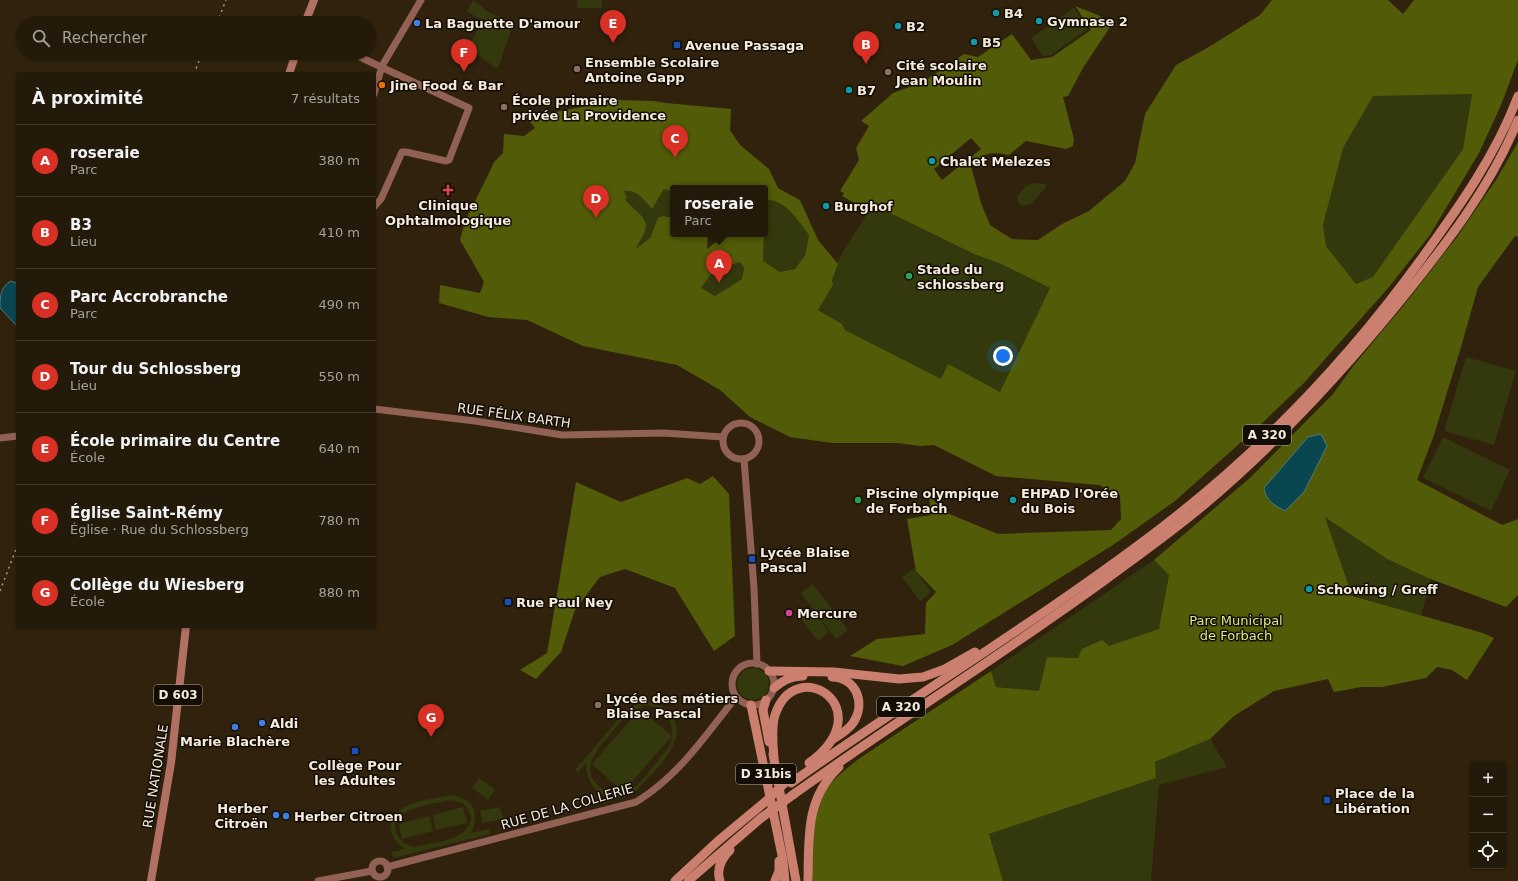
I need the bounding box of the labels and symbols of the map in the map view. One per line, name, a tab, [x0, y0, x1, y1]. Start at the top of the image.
place label: B4	[1004, 6, 1023, 21]
marker: B4	[991, 8, 1001, 18]
pin: E	[600, 10, 626, 43]
place label: Gymnase 2	[1047, 14, 1128, 29]
place label: La Baguette D'amour	[425, 16, 581, 31]
marker: Gymnase 2	[1034, 16, 1044, 26]
marker: La Baguette D'amour	[412, 18, 422, 28]
place label: B2	[906, 19, 925, 34]
marker: B2	[893, 21, 903, 31]
pin: B	[853, 31, 879, 64]
place label: B5	[982, 35, 1001, 50]
marker: B5	[969, 37, 979, 47]
place label: Avenue Passaga	[685, 38, 804, 53]
pin: F	[451, 39, 477, 72]
marker: Avenue Passaga	[672, 40, 682, 50]
place label: Ensemble Scolaire Antoine Gapp	[585, 55, 719, 85]
place label: Cité scolaire Jean Moulin	[895, 58, 987, 88]
marker: Ensemble Scolaire Antoine Gapp	[572, 64, 582, 74]
marker: Cité scolaire Jean Moulin	[883, 67, 893, 77]
place label: Jine Food & Bar	[389, 78, 503, 93]
marker: Jine Food & Bar	[377, 80, 387, 90]
place label: B7	[857, 83, 876, 98]
marker: B7	[844, 85, 854, 95]
place label: École primaire privée La Providence	[512, 93, 666, 123]
marker: École primaire privée La Providence	[499, 102, 509, 112]
pin: C	[662, 125, 688, 158]
place label: Chalet Melezes	[940, 154, 1051, 169]
marker: Chalet Melezes	[927, 156, 937, 166]
marker: Clinique Ophtalmologique	[442, 184, 454, 196]
pin: D	[583, 185, 609, 218]
place label: Clinique Ophtalmologique	[385, 198, 511, 228]
place label: Burghof	[834, 199, 893, 214]
marker: Burghof	[821, 201, 831, 211]
pin: A	[706, 250, 732, 283]
place label: Stade du schlossberg	[917, 262, 1004, 292]
marker: Stade du schlossberg	[904, 271, 914, 281]
your location	[993, 346, 1013, 366]
street label: RUE FÉLIX BARTH	[456, 400, 572, 431]
road number: A 320	[1243, 425, 1291, 445]
place label: Piscine olympique de Forbach	[866, 486, 999, 516]
place label: EHPAD l'Orée du Bois	[1021, 486, 1118, 516]
marker: Piscine olympique de Forbach	[853, 495, 863, 505]
marker: EHPAD l'Orée du Bois	[1008, 495, 1018, 505]
place label: Lycée Blaise Pascal	[760, 545, 850, 575]
marker: Lycée Blaise Pascal	[747, 554, 757, 564]
place label: Schowing / Greff	[1317, 582, 1438, 597]
marker: Schowing / Greff	[1304, 584, 1314, 594]
place label: Rue Paul Ney	[516, 595, 613, 610]
marker: Rue Paul Ney	[503, 597, 513, 607]
place label: Mercure	[797, 606, 858, 621]
marker: Mercure	[784, 608, 794, 618]
park label: Parc Municipal de Forbach	[1189, 613, 1283, 643]
road number: D 603	[154, 685, 202, 705]
place label: Lycée des métiers Blaise Pascal	[606, 691, 738, 721]
road number: A 320	[877, 697, 925, 717]
marker: Lycée des métiers Blaise Pascal	[593, 700, 603, 710]
pin: G	[418, 704, 444, 737]
place label: Aldi	[270, 716, 298, 731]
marker: Aldi	[257, 718, 267, 728]
marker: Marie Blachère	[230, 722, 240, 732]
street label: RUE NATIONALE	[140, 723, 171, 829]
place label: Marie Blachère	[180, 734, 290, 749]
marker: Collège Pour les Adultes	[350, 746, 360, 756]
place label: Collège Pour les Adultes	[309, 758, 402, 788]
road number: D 31bis	[736, 764, 796, 784]
street label: RUE DE LA COLLERIE	[499, 780, 635, 833]
place label: Place de la Libération	[1335, 786, 1415, 816]
marker: Place de la Libération	[1322, 795, 1332, 805]
place label: Herber Citroën	[214, 801, 269, 831]
place label: Herber Citroen	[294, 809, 403, 824]
marker: Herber Citroën	[271, 810, 281, 820]
marker: Herber Citroen	[281, 811, 291, 821]

